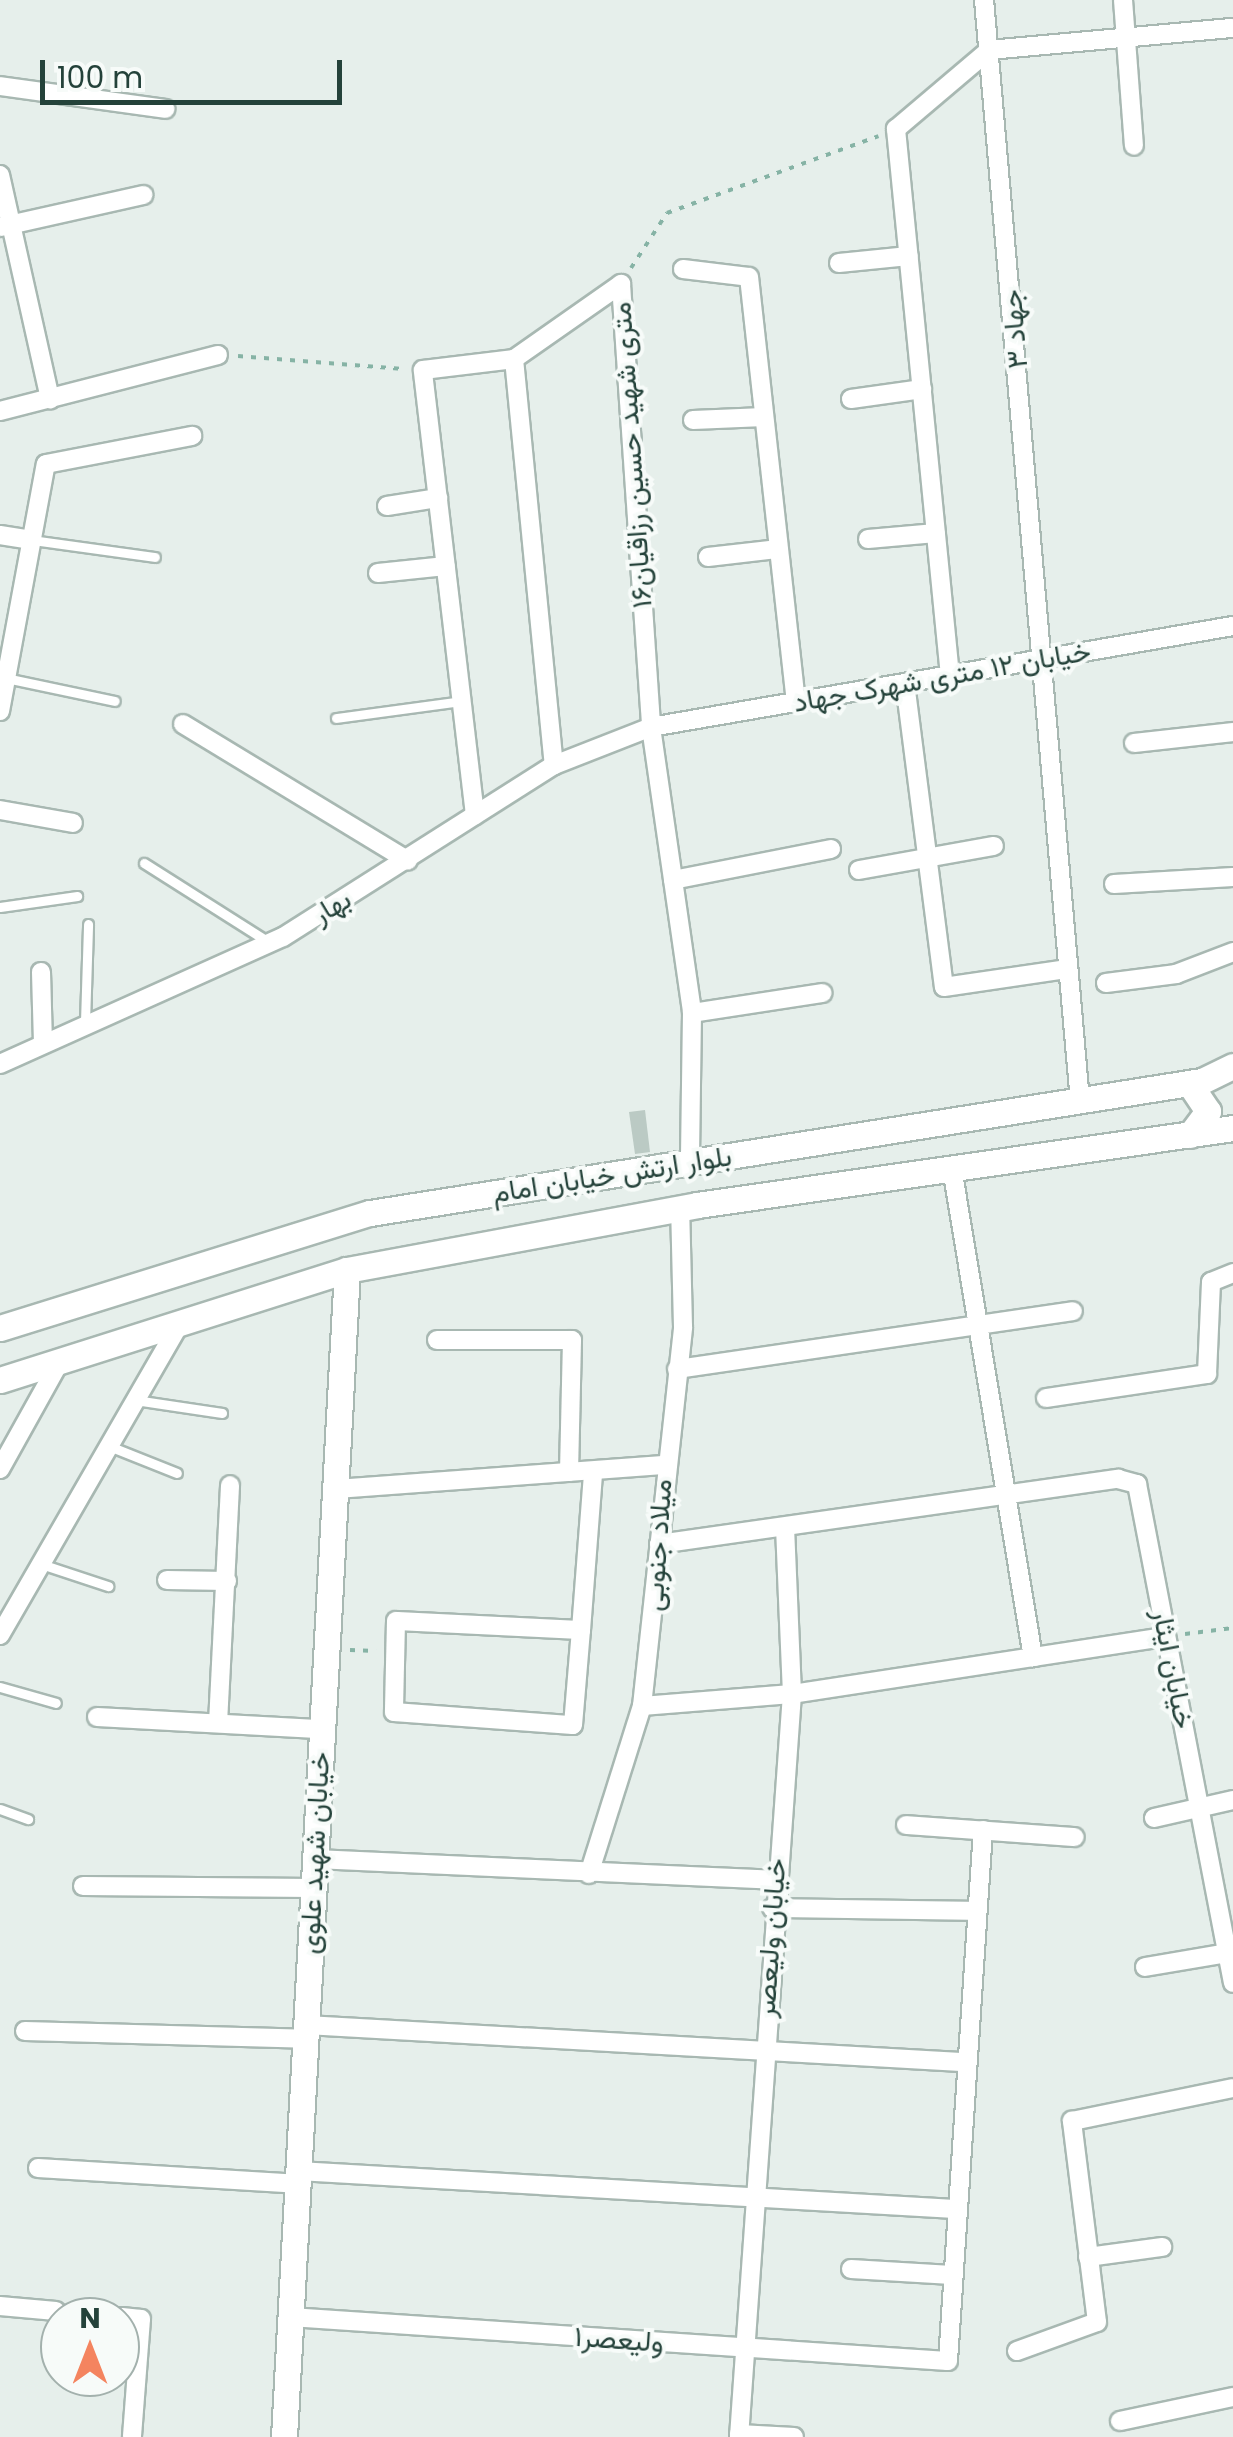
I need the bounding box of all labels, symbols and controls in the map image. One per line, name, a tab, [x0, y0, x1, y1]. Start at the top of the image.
scale bar	[45, 40, 348, 102]
text: 100 m	[57, 56, 143, 99]
street label: جهاد ۳	[995, 288, 1035, 370]
street label: ۱۶متری شهید حسین رزاقیان	[605, 301, 659, 609]
street label: خیابان ۱۲ متری شهرک جهاد	[791, 634, 1093, 720]
street label: بهار	[307, 883, 357, 931]
street label: بلوار ارتش خیابان امام	[490, 1140, 734, 1210]
street label: میلاد جنوبی	[637, 1478, 679, 1612]
street label: خیابان ایثار	[1145, 1606, 1201, 1732]
street label: خیابان شهید علوی	[293, 1751, 337, 1955]
street label: خیابان ولیعصر	[749, 1857, 793, 2019]
north arrow	[40, 2297, 140, 2397]
text: N	[79, 2299, 101, 2338]
street label: ولیعصر۱	[573, 2320, 665, 2360]

